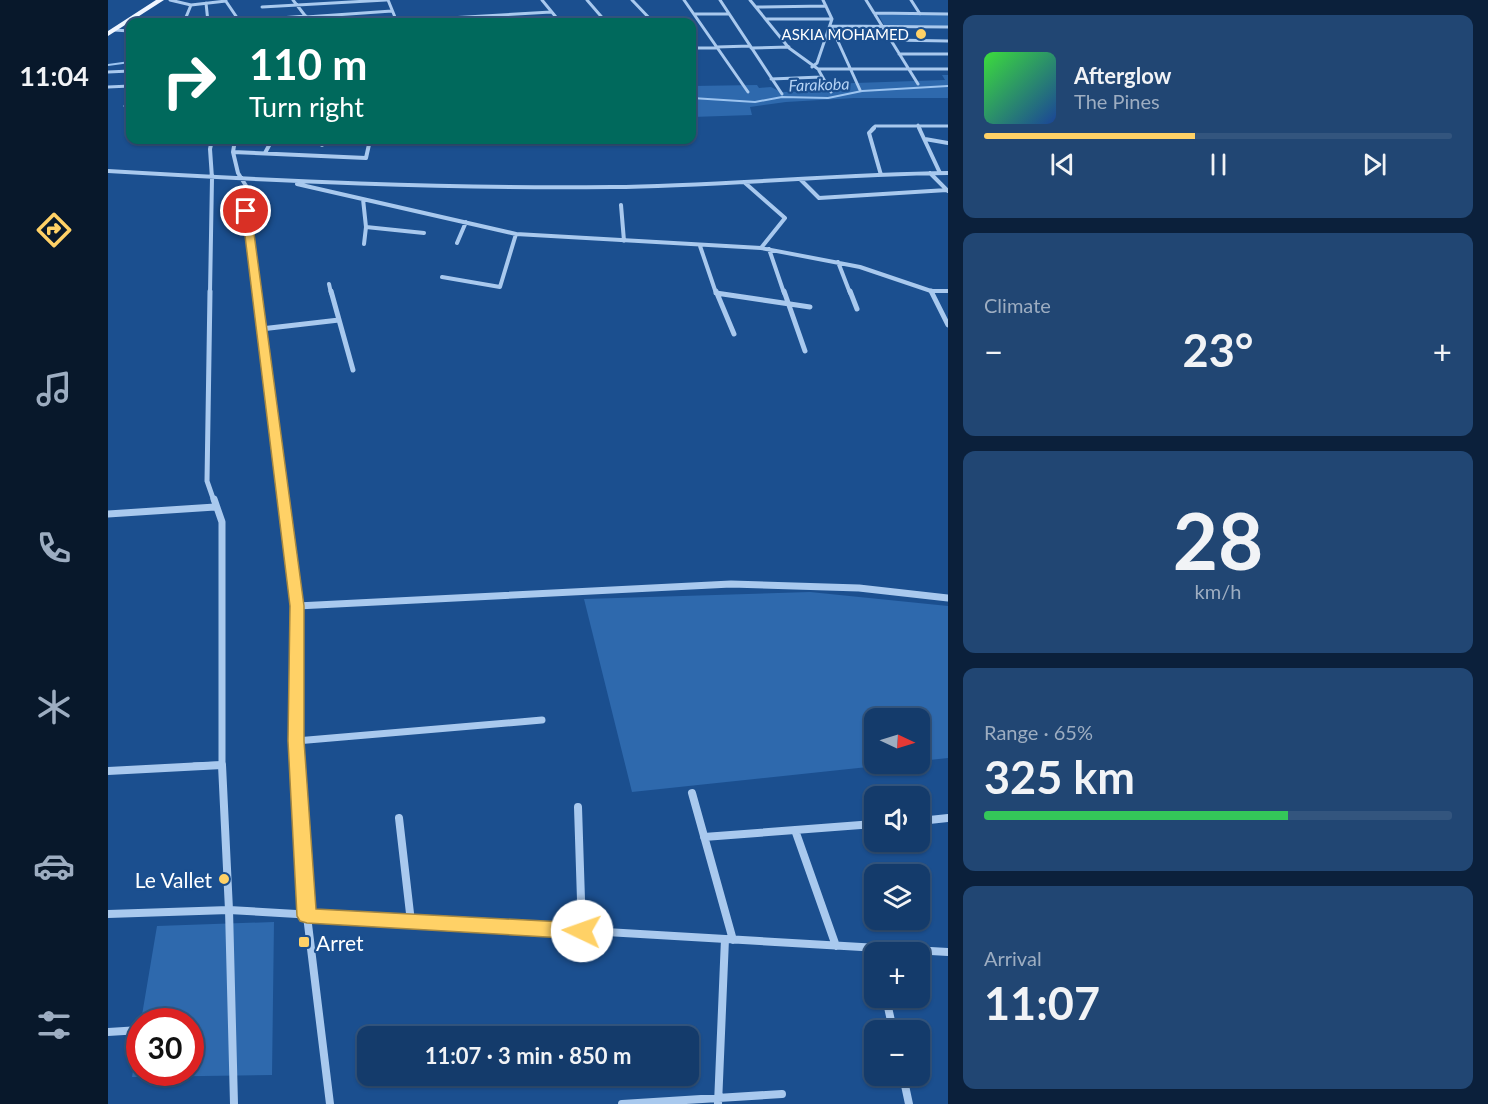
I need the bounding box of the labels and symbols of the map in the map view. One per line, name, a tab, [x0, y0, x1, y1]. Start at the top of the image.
place label: ASKIA MOHAMED	[782, 25, 909, 43]
marker: ASKIA MOHAMED	[914, 27, 928, 41]
water label: Farakoba	[788, 73, 850, 95]
pin	[220, 185, 271, 236]
north arrow	[864, 708, 930, 774]
place label: Le Vallet	[135, 867, 212, 892]
marker: Le Vallet	[217, 872, 231, 886]
position arrow	[550, 899, 614, 963]
place label: Arret	[316, 930, 364, 955]
marker: Arret	[297, 935, 311, 949]
speed limit sign: 30	[126, 1008, 204, 1086]

